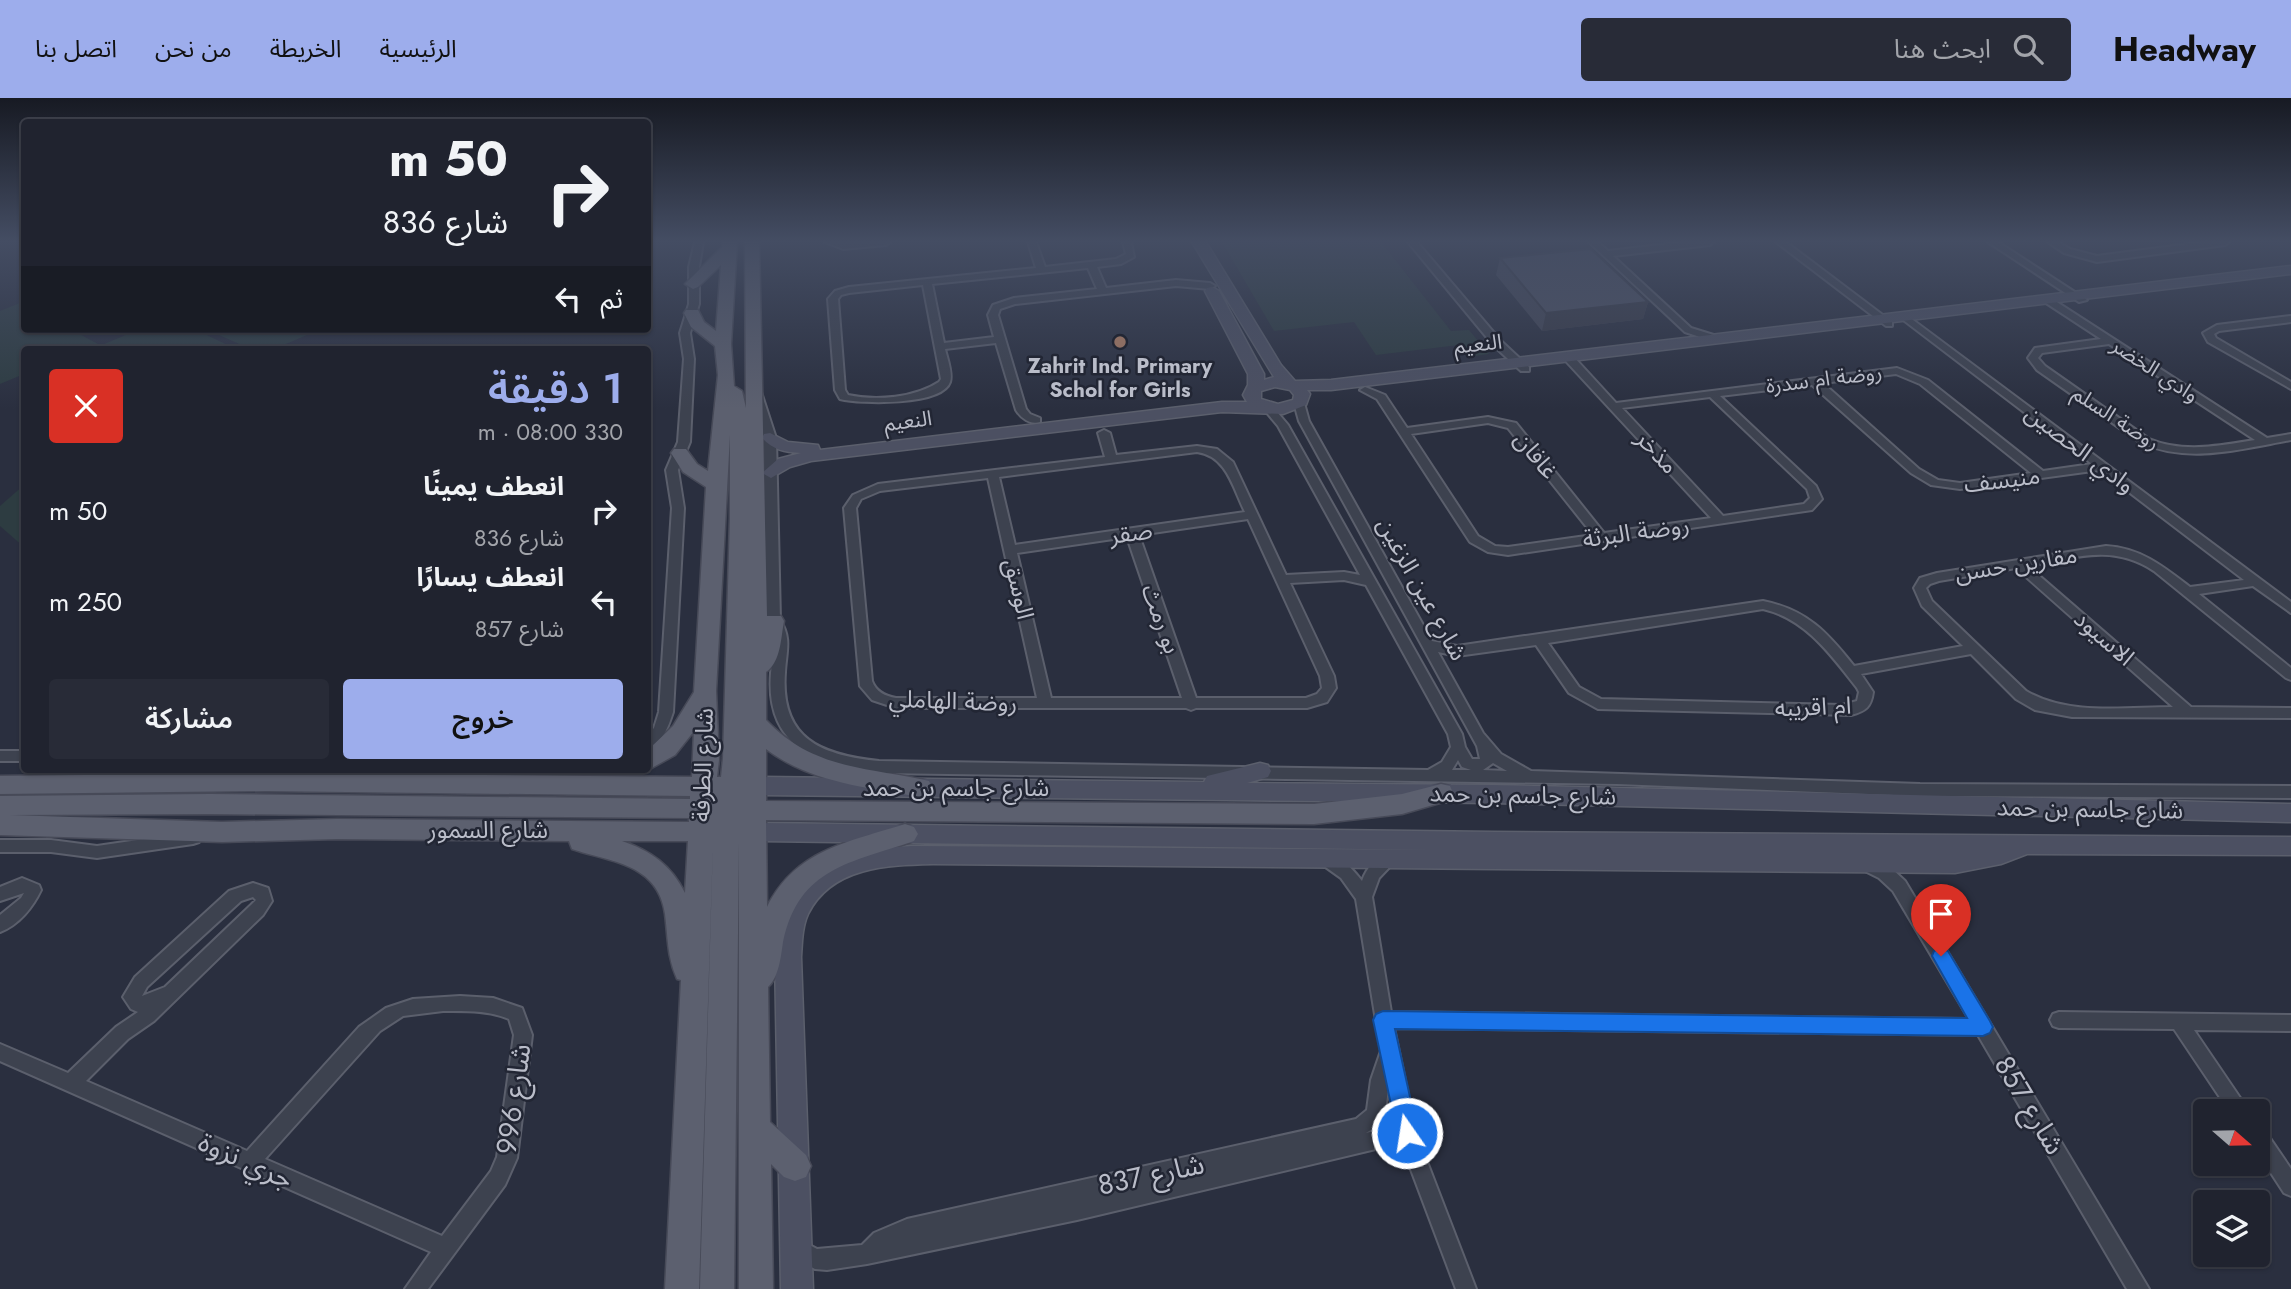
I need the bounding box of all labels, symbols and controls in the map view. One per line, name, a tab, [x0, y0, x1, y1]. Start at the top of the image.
search box	[1581, 18, 2071, 81]
text: Headway	[2113, 26, 2256, 73]
text: ابحث هنا	[1894, 30, 1991, 68]
icon: search	[2009, 30, 2047, 68]
text: اتصل بنا	[35, 31, 117, 66]
text: من نحن	[155, 31, 232, 66]
text: الخريطة	[270, 31, 342, 66]
text: الرئيسية	[380, 31, 457, 66]
text: 50 m	[389, 124, 508, 194]
icon: right	[532, 147, 623, 238]
text: شارع 836	[383, 199, 508, 245]
icon: left	[549, 280, 587, 318]
text: ثم	[601, 280, 623, 318]
street label: النعيم	[1452, 327, 1504, 361]
street label: وادي الخضر	[2104, 330, 2205, 410]
marker: Zahrit Ind. Primary Schol for Girls	[1112, 334, 1128, 350]
place label: Zahrit Ind. Primary Schol for Girls	[1028, 351, 1213, 405]
street label: روضة ام سدرة	[1764, 357, 1884, 402]
text: 1 دقيقة	[488, 358, 623, 419]
button: close	[49, 369, 123, 443]
street label: روضة السلم	[2066, 378, 2166, 458]
street label: وادي الحصين	[2017, 396, 2143, 503]
street label: النعيم	[882, 403, 934, 439]
text: 330 m · 08:00	[478, 415, 623, 449]
street label: مذخر	[1627, 421, 1687, 482]
street label: غافان	[1506, 423, 1567, 486]
street label: منيسف	[1962, 457, 2042, 502]
text: انعطف يمينًا	[423, 467, 564, 505]
text: 50 m	[49, 492, 107, 530]
icon: right	[585, 492, 623, 530]
street label: روضة البرثة	[1580, 507, 1692, 556]
street label: شارع عين الزغين	[1369, 511, 1476, 667]
street label: صقر	[1106, 512, 1155, 553]
text: شارع 836	[474, 521, 564, 555]
street label: مقارين حسن	[1952, 537, 2080, 590]
street label: الوسق	[996, 555, 1043, 623]
text: انعطف يسارًا	[417, 558, 564, 596]
street label: بو رمث	[1133, 579, 1190, 658]
text: 250 m	[49, 583, 122, 621]
icon: left	[585, 583, 623, 621]
street label: الاسيود	[2066, 601, 2142, 674]
text: شارع 857	[475, 612, 564, 646]
button: مشاركة	[49, 679, 329, 759]
button: خروج	[343, 679, 623, 759]
street label: روضة الهاملي	[888, 681, 1018, 722]
street label: ام اقريبه	[1774, 688, 1852, 726]
street label: شارع الطرفة	[683, 707, 722, 823]
street label: شارع جاسم بن حمد	[863, 770, 1049, 805]
street label: شارع جاسم بن حمد	[1429, 775, 1617, 814]
street label: شارع جاسم بن حمد	[1996, 789, 2184, 828]
street label: شارع السمور	[427, 812, 548, 847]
pin	[1911, 884, 1971, 956]
icon: arrive	[1922, 895, 1960, 933]
street label: شارع 996	[485, 1041, 542, 1157]
street label: شارع 857	[1984, 1048, 2075, 1162]
position arrow	[1370, 1096, 1444, 1170]
north arrow	[2193, 1099, 2270, 1176]
map controls	[2193, 1099, 2270, 1267]
street label: جري نزوة	[192, 1121, 300, 1200]
street label: شارع 837	[1094, 1143, 1208, 1206]
button: layers	[2193, 1190, 2270, 1267]

